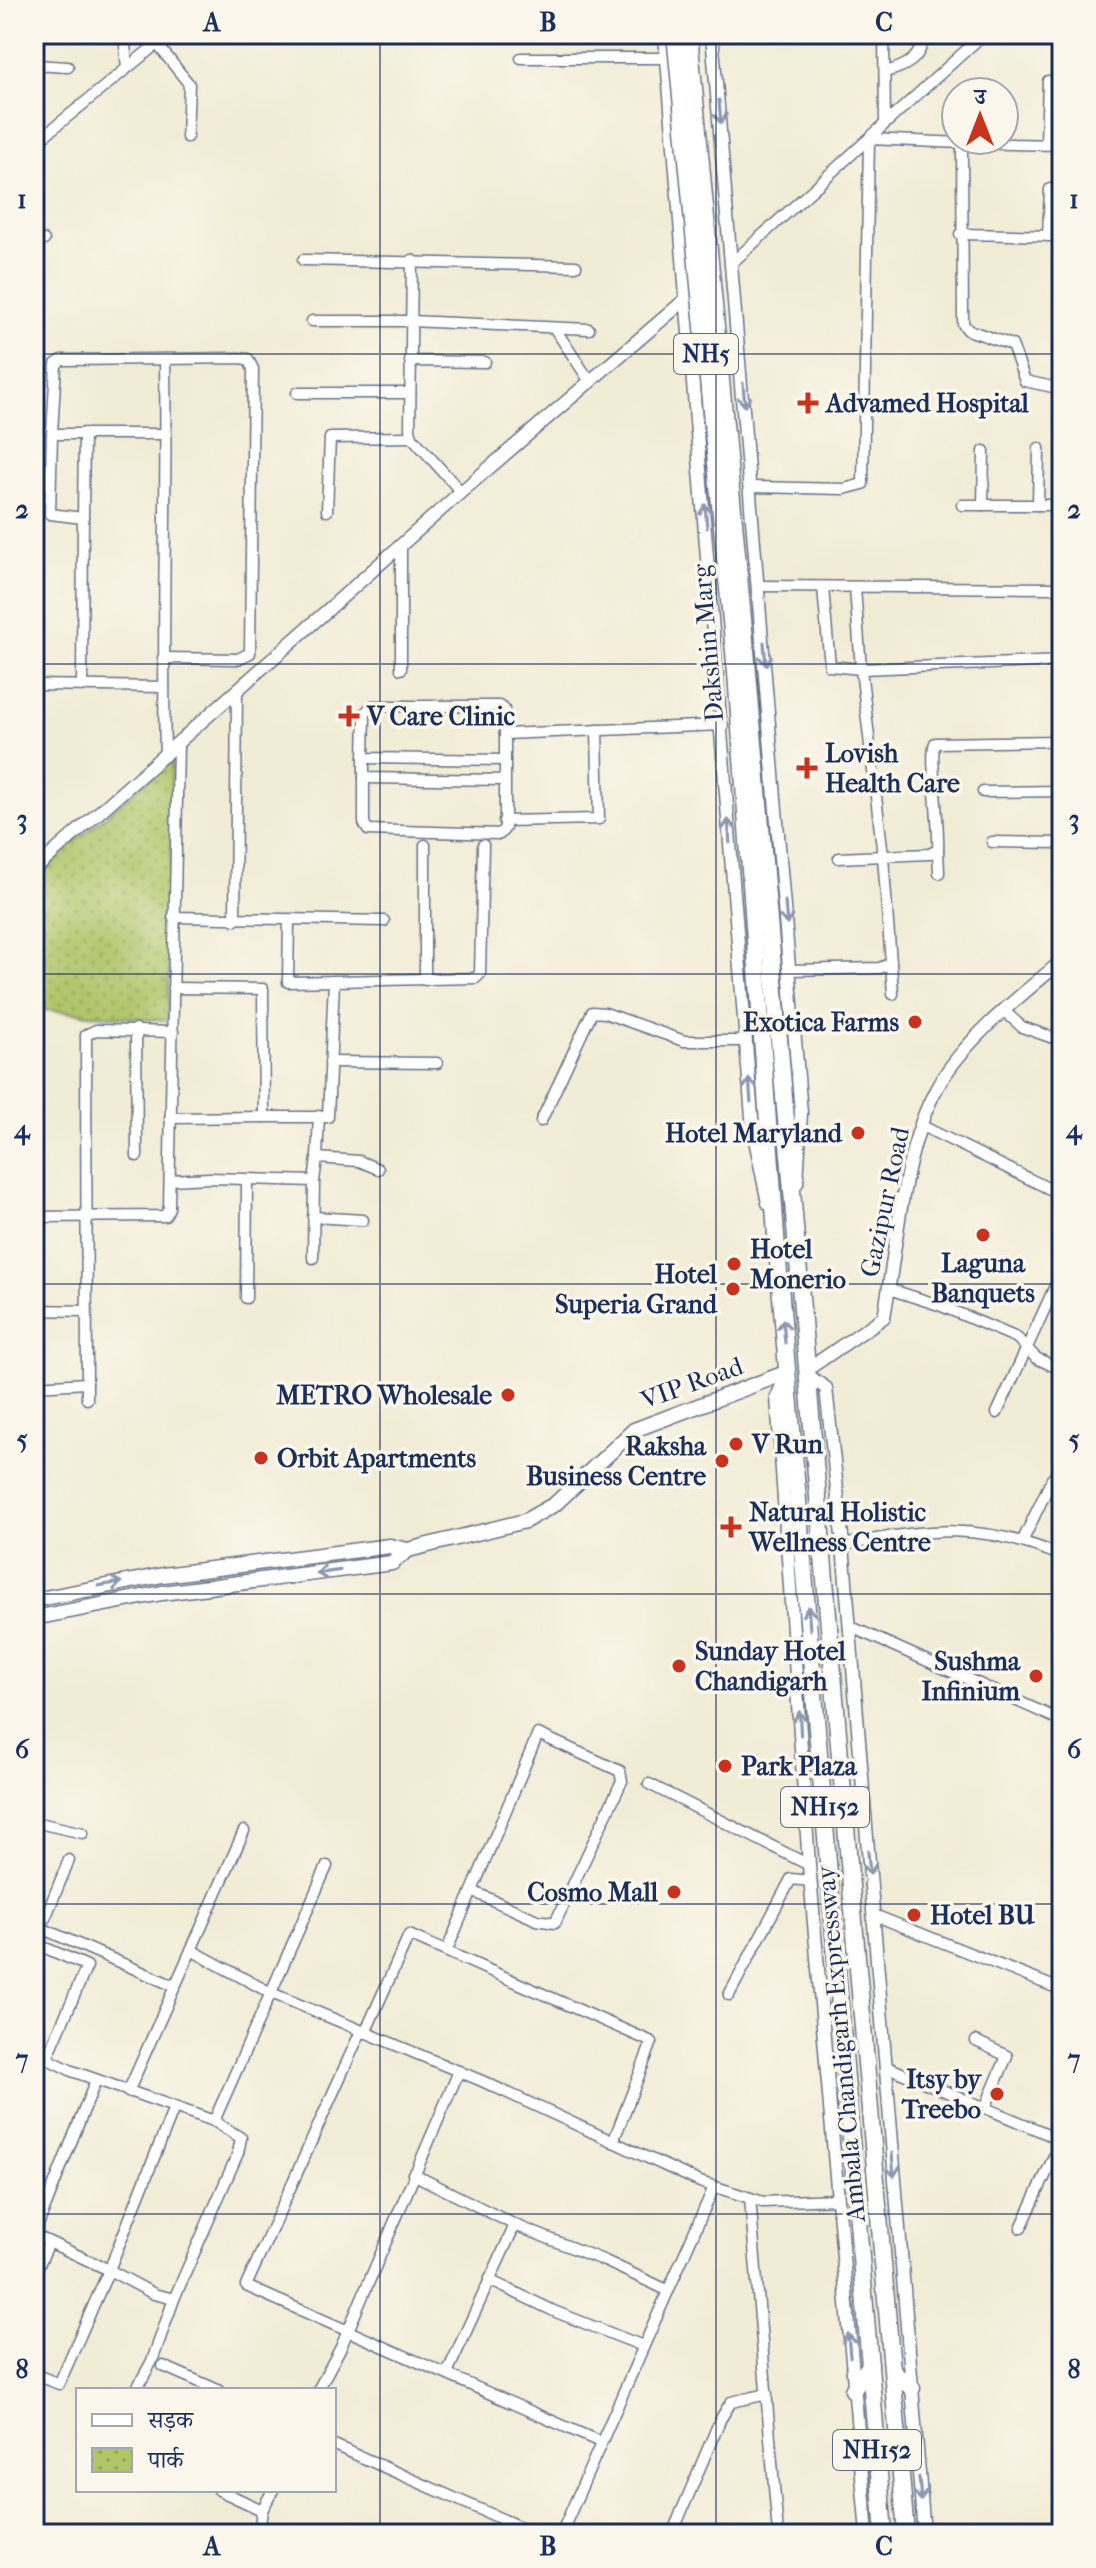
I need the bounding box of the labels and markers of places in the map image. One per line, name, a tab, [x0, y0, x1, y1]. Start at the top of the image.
place label: Advamed Hospital	[824, 388, 1030, 419]
marker: Advamed Hospital	[797, 392, 819, 414]
place label: V Care Clinic	[366, 701, 515, 732]
marker: V Care Clinic	[338, 705, 360, 727]
place label: Lovish Health Care	[825, 738, 960, 799]
marker: Lovish Health Care	[796, 757, 818, 779]
place label: Exotica Farms	[743, 1007, 899, 1038]
marker: Exotica Farms	[906, 1013, 924, 1031]
place label: Hotel Maryland	[665, 1118, 843, 1149]
marker: Hotel Maryland	[849, 1124, 867, 1142]
marker: Laguna Banquets	[974, 1226, 992, 1244]
place label: Hotel Monerio	[750, 1234, 846, 1295]
place label: Laguna Banquets	[931, 1248, 1035, 1309]
marker: Hotel Monerio	[725, 1255, 743, 1273]
place label: Hotel Superia Grand	[555, 1259, 718, 1320]
marker: Hotel Superia Grand	[724, 1280, 742, 1298]
place label: METRO Wholesale	[276, 1380, 492, 1411]
marker: METRO Wholesale	[499, 1386, 517, 1404]
place label: V Run	[751, 1429, 824, 1460]
place label: Raksha Business Centre	[526, 1431, 707, 1492]
marker: V Run	[727, 1435, 745, 1453]
place label: Orbit Apartments	[277, 1443, 476, 1474]
marker: Orbit Apartments	[252, 1449, 270, 1467]
marker: Raksha Business Centre	[713, 1452, 731, 1470]
place label: Natural Holistic Wellness Centre	[748, 1497, 931, 1558]
marker: Natural Holistic Wellness Centre	[720, 1516, 742, 1538]
place label: Sunday Hotel Chandigarh	[695, 1636, 847, 1697]
place label: Sushma Infinium	[921, 1646, 1021, 1707]
marker: Sunday Hotel Chandigarh	[670, 1657, 688, 1675]
marker: Sushma Infinium	[1027, 1667, 1045, 1685]
place label: Park Plaza	[741, 1751, 858, 1782]
marker: Park Plaza	[716, 1757, 734, 1775]
place label: Cosmo Mall	[527, 1877, 659, 1908]
marker: Cosmo Mall	[665, 1883, 683, 1901]
place label: Hotel BU	[930, 1900, 1036, 1931]
marker: Hotel BU	[905, 1906, 923, 1924]
place label: Itsy by Treebo	[901, 2064, 983, 2125]
marker: Itsy by Treebo	[988, 2085, 1006, 2103]

